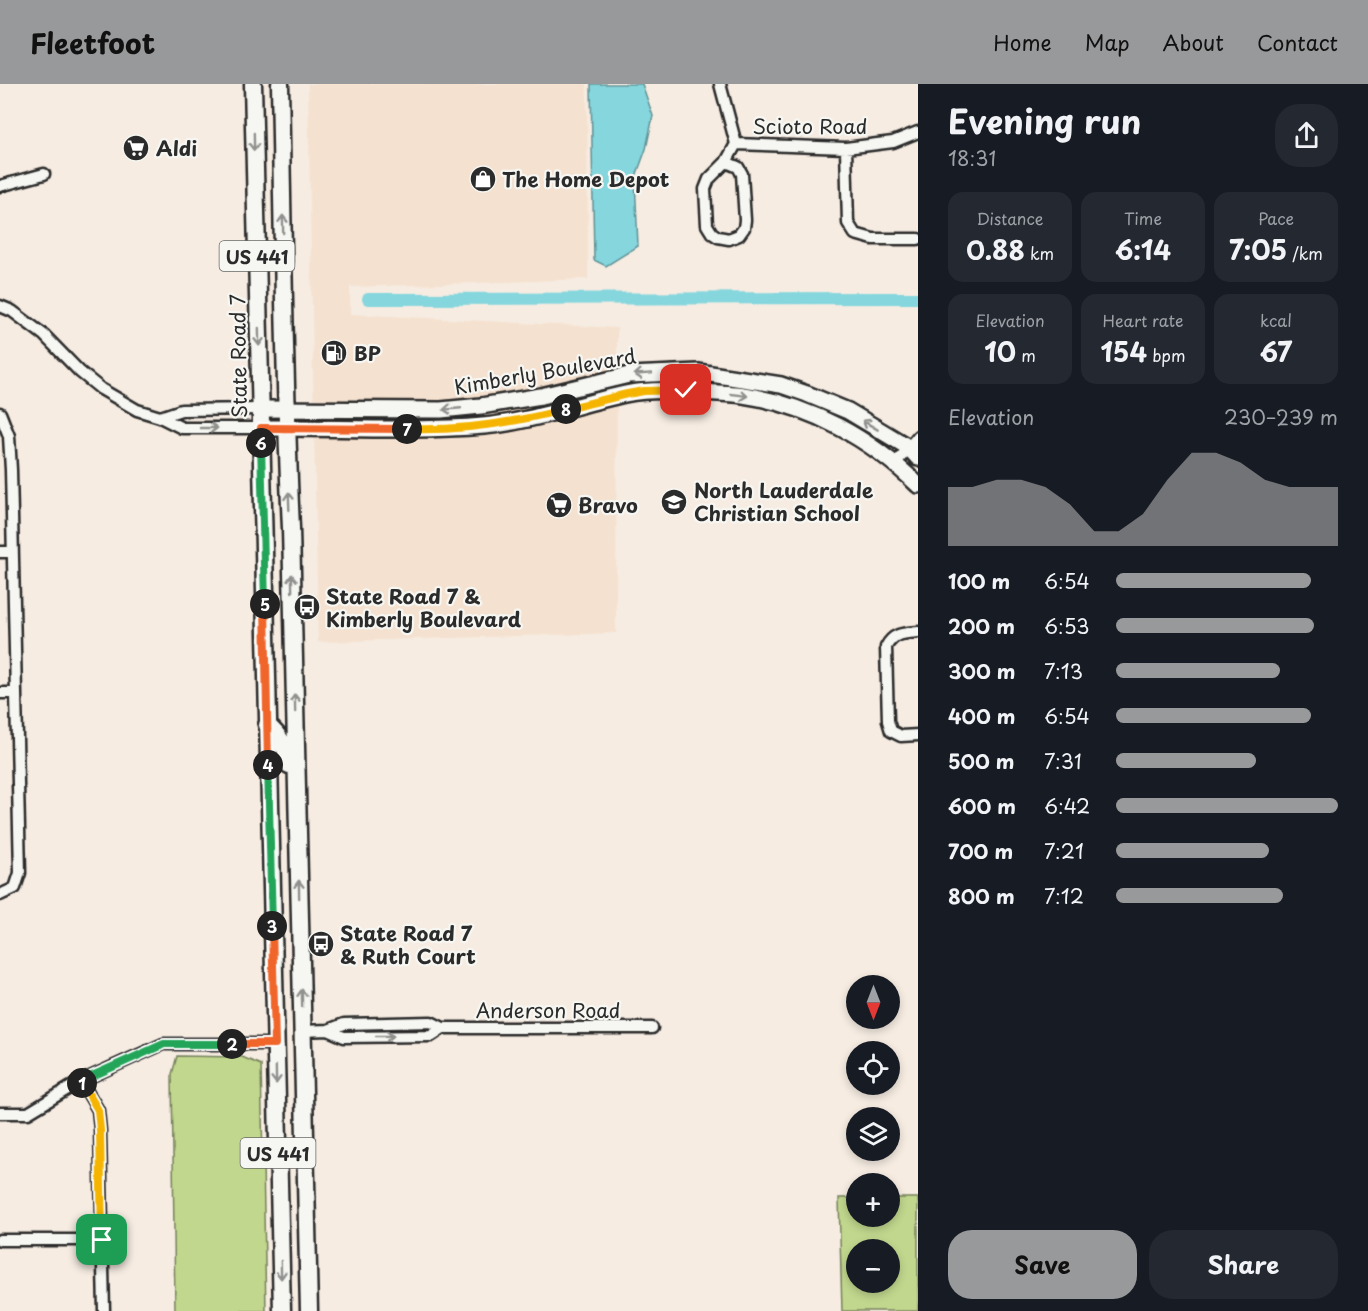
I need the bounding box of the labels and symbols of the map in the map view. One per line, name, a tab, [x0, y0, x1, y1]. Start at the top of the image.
street label: Scioto Road	[753, 111, 867, 141]
one-way arrow	[249, 132, 260, 152]
supermarket icon: Aldi	[121, 133, 151, 163]
place label: Aldi	[156, 133, 197, 163]
shop icon: The Home Depot	[468, 164, 498, 194]
place label: The Home Depot	[502, 164, 670, 194]
one-way arrow	[278, 215, 289, 235]
road number: US 441	[220, 241, 294, 271]
street label: State Road 7	[222, 294, 254, 418]
one-way arrow	[253, 327, 265, 347]
fuel station icon: BP	[319, 338, 349, 368]
place label: BP	[354, 338, 381, 368]
street label: Kimberly Boulevard	[452, 340, 638, 402]
pin	[660, 364, 711, 415]
one-way arrow	[634, 369, 654, 380]
one-way arrow	[729, 390, 749, 401]
pin: 8	[551, 394, 581, 424]
one-way arrow	[442, 404, 462, 415]
pin: 7	[392, 414, 422, 444]
one-way arrow	[862, 418, 879, 430]
one-way arrow	[198, 422, 218, 434]
pin: 6	[246, 428, 276, 458]
place label: North Lauderdale Christian School	[694, 475, 873, 528]
school or university icon: North Lauderdale Christian School	[659, 487, 689, 517]
supermarket icon: Bravo	[544, 490, 574, 520]
place label: Bravo	[578, 490, 638, 520]
one-way arrow	[284, 491, 295, 511]
one-way arrow	[286, 574, 298, 594]
place label: State Road 7 & Kimberly Boulevard	[326, 581, 522, 634]
pin: 5	[250, 589, 280, 619]
bus stop icon: State Road 7 & Kimberly Boulevard	[292, 592, 322, 622]
one-way arrow	[289, 694, 300, 714]
pin: 4	[253, 750, 283, 780]
one-way arrow	[293, 880, 305, 900]
pin: 3	[257, 911, 287, 941]
place label: State Road 7 & Ruth Court	[340, 918, 476, 971]
bus stop icon: State Road 7 & Ruth Court	[306, 929, 336, 959]
north arrow	[846, 975, 900, 1029]
one-way arrow	[296, 988, 307, 1008]
street label: Anderson Road	[476, 995, 620, 1025]
pin: 2	[217, 1029, 247, 1059]
one-way arrow	[374, 1030, 394, 1042]
one-way arrow	[270, 1064, 282, 1084]
pin: 1	[67, 1068, 97, 1098]
road number: US 441	[240, 1138, 316, 1168]
pin	[76, 1214, 127, 1265]
one-way arrow	[275, 1259, 287, 1279]

